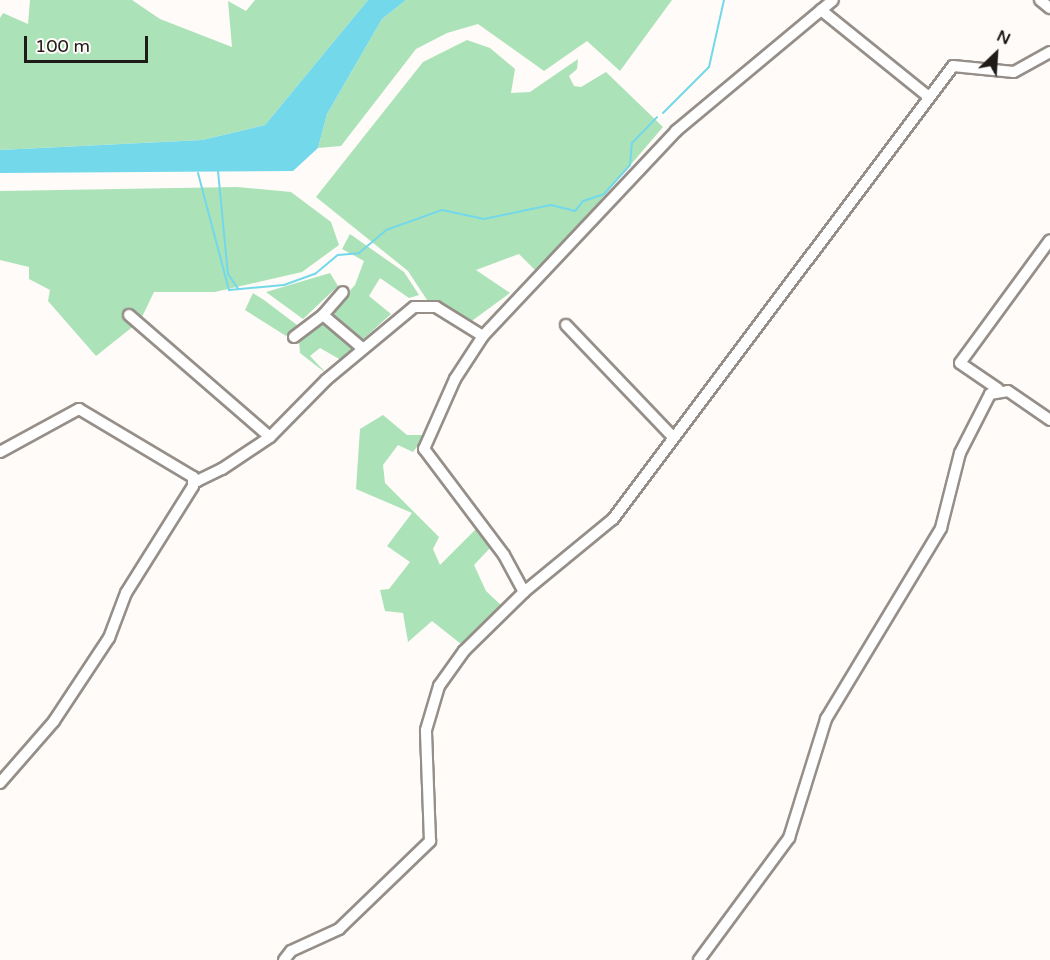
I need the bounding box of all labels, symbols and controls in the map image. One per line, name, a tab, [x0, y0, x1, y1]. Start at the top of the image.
scale bar	[27, 24, 152, 62]
north arrow	[966, 24, 1026, 84]
text: N	[994, 26, 1014, 49]
text: 100 m	[35, 35, 90, 57]

